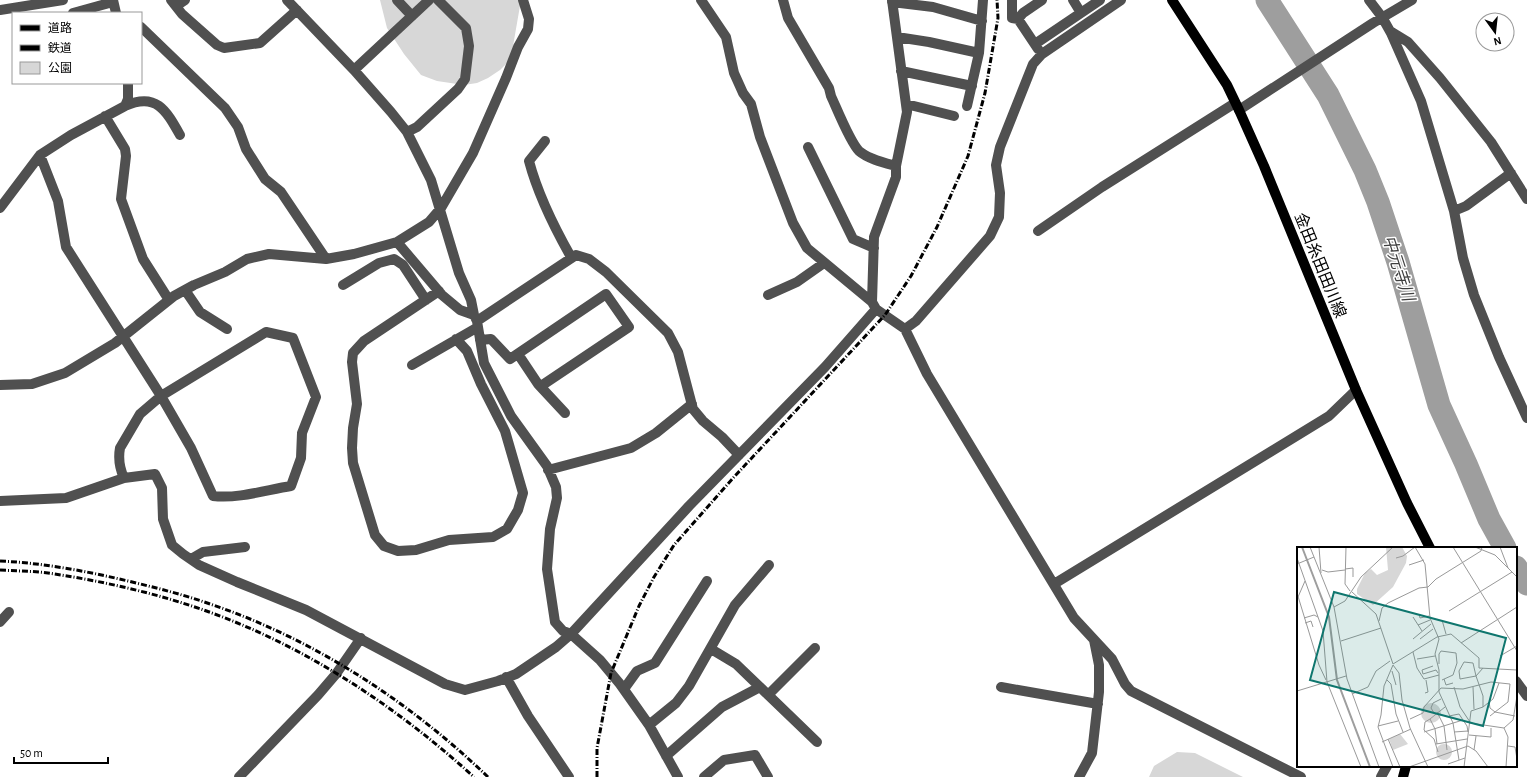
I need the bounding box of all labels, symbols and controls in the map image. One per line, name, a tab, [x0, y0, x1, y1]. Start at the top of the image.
legend	[12, 12, 142, 84]
north arrow	[1475, 12, 1515, 52]
text: 道路	[48, 21, 72, 34]
text: N	[1492, 35, 1503, 47]
text: 鉄道	[48, 41, 72, 54]
text: 公園	[48, 62, 72, 74]
street label: 金田糸田田川線	[1292, 210, 1349, 320]
water label: 中元寺川	[1380, 233, 1419, 305]
inset map	[1297, 547, 1517, 767]
scale bar	[14, 739, 108, 765]
text: 50 m	[20, 747, 43, 759]

